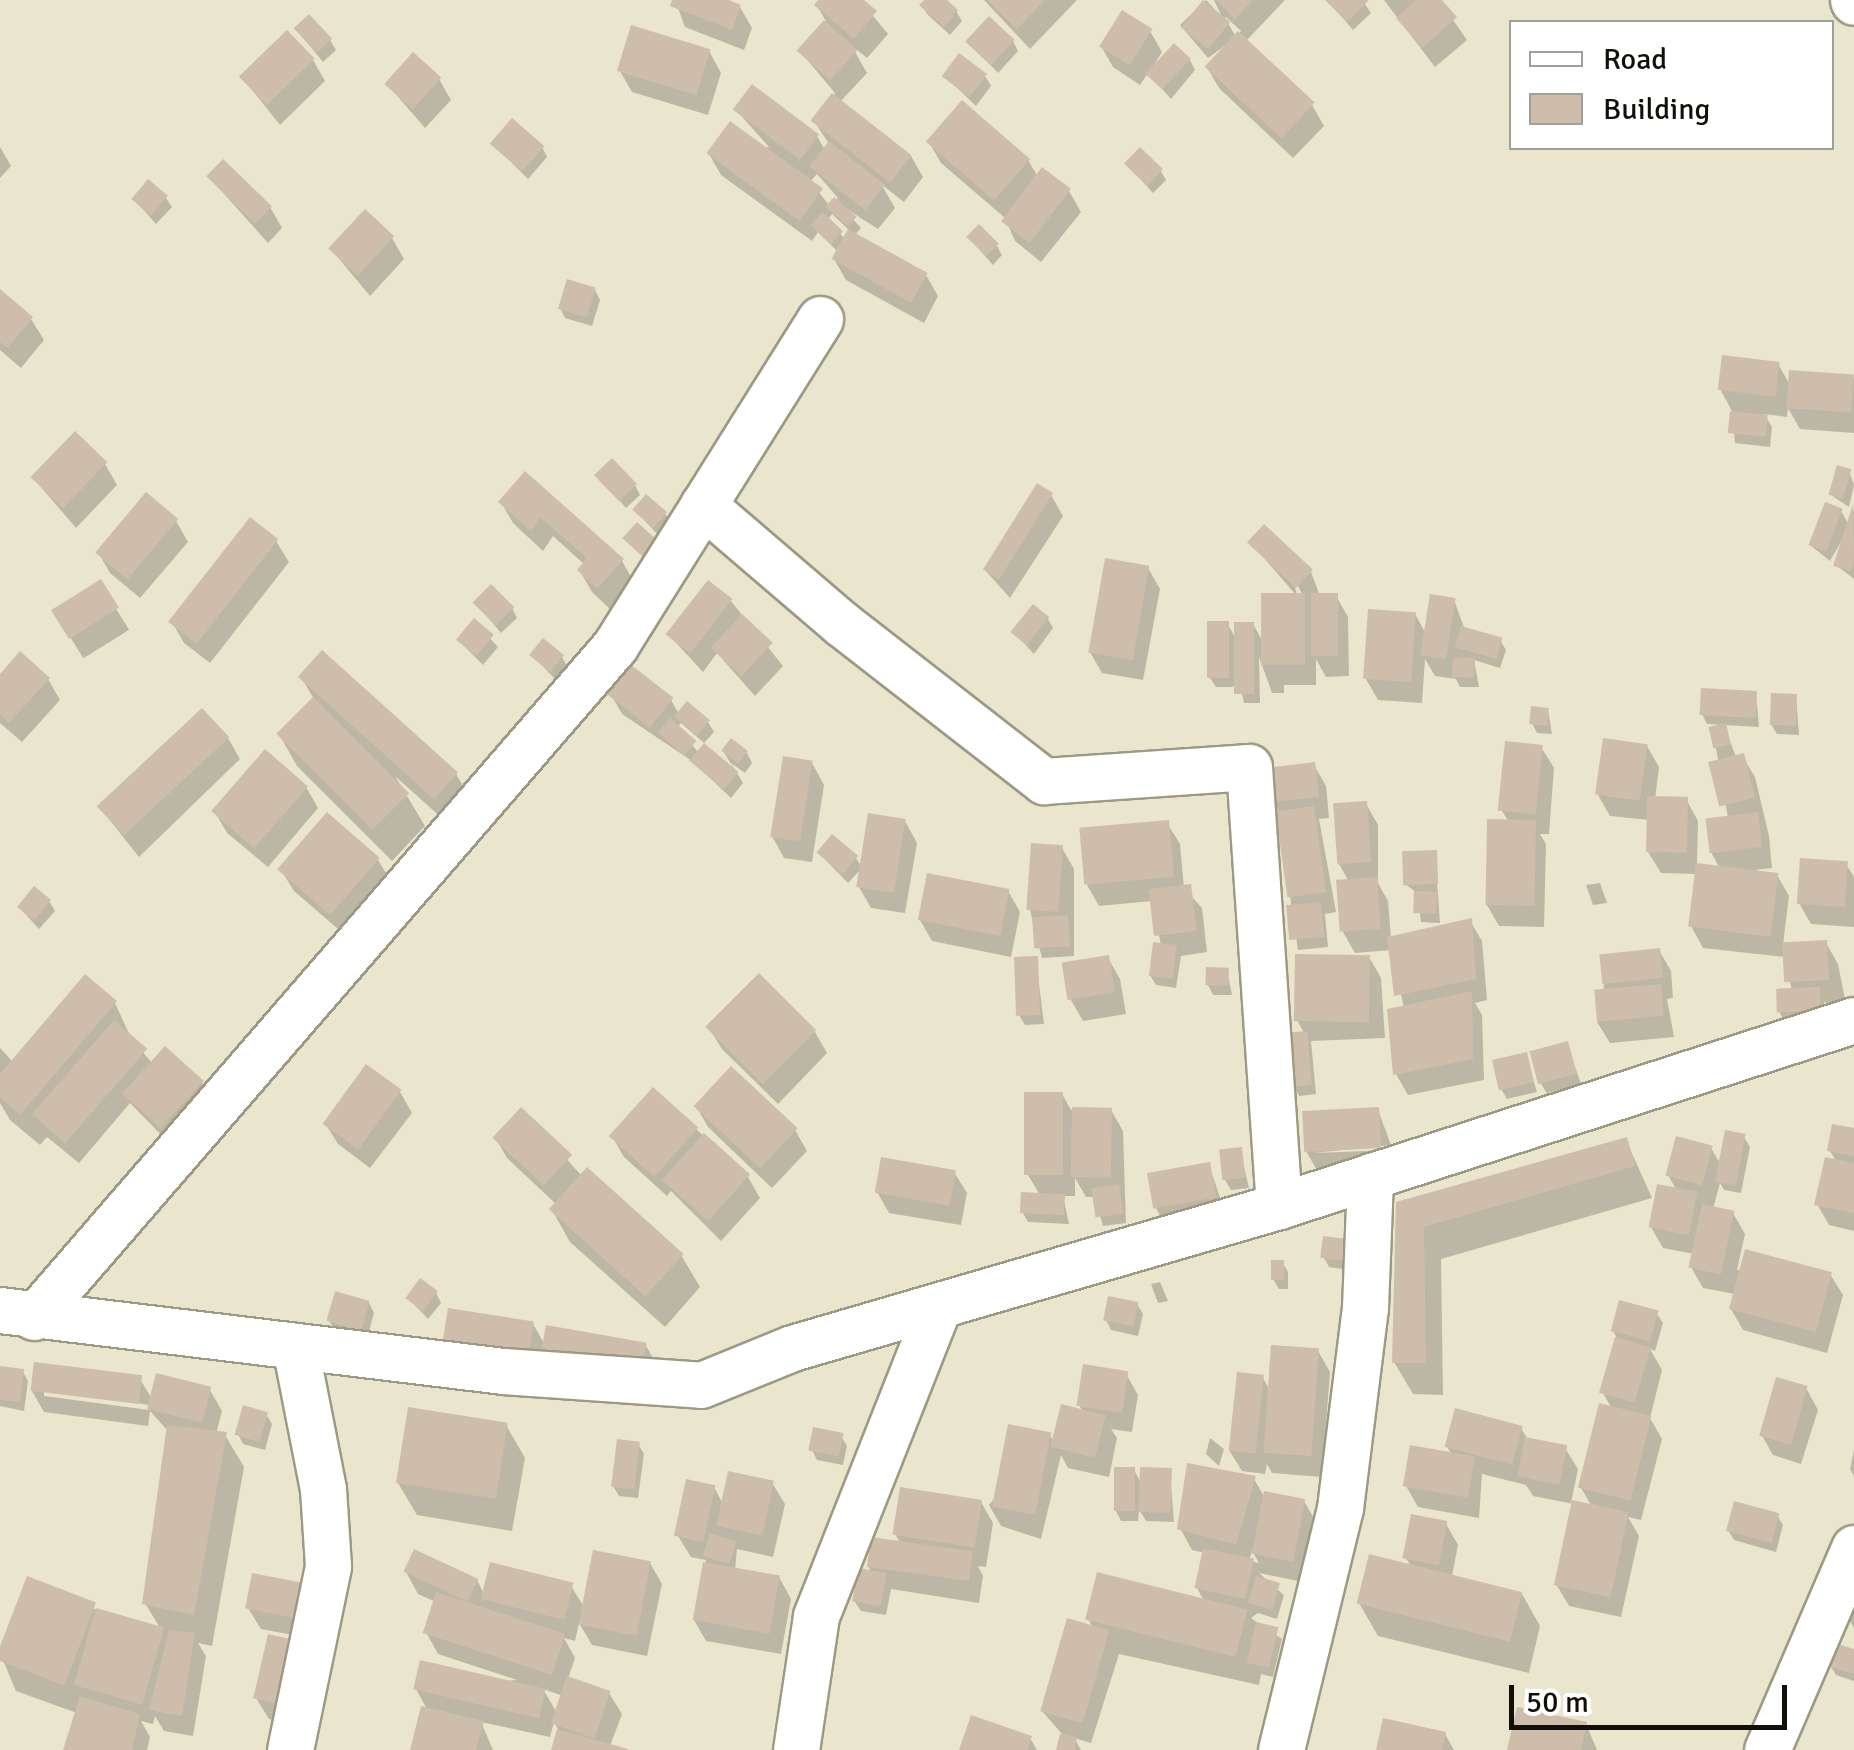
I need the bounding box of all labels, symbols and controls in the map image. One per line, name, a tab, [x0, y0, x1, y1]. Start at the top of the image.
legend	[1509, 20, 1834, 150]
text: Road	[1603, 41, 1667, 78]
text: Building	[1603, 91, 1710, 128]
scale bar	[1514, 1665, 1792, 1727]
text: 50 m	[1526, 1684, 1589, 1721]

